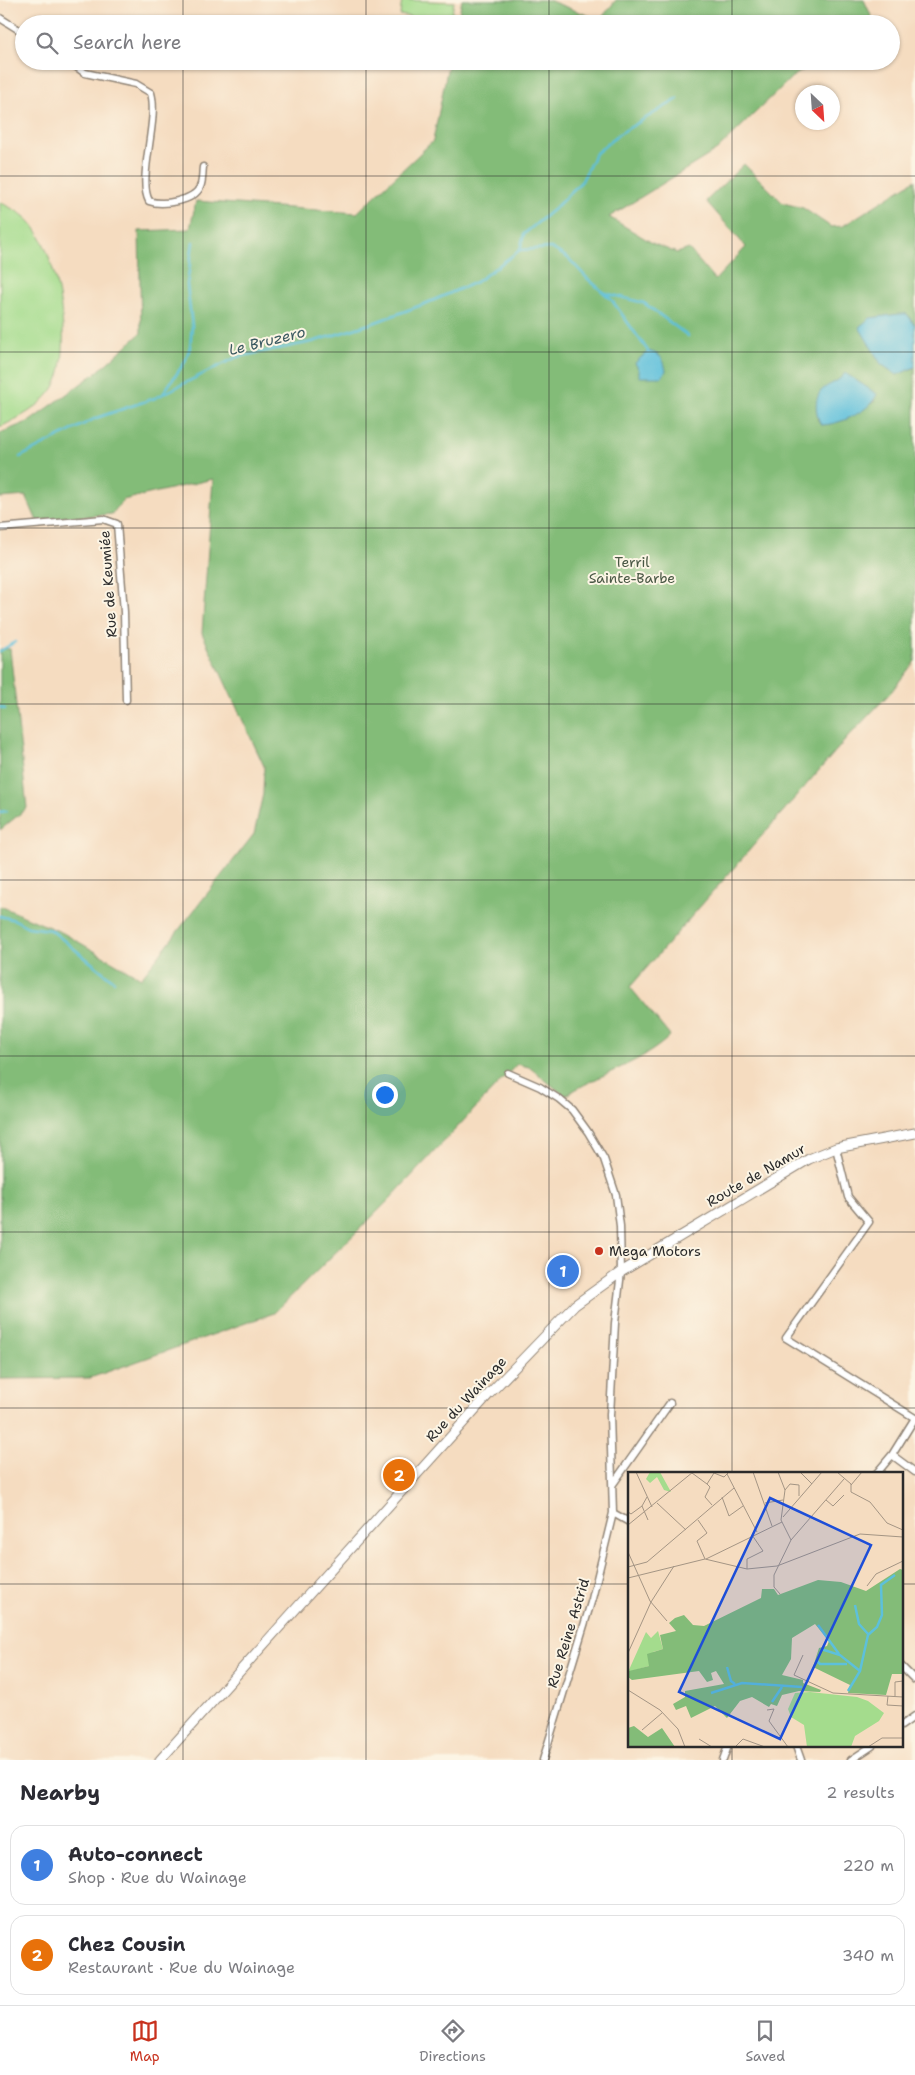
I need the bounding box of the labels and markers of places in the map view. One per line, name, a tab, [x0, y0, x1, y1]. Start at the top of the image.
place label: Mega Motors	[609, 1242, 701, 1260]
marker: Mega Motors	[593, 1245, 605, 1257]
pin: 1	[547, 1252, 579, 1290]
pin: 2	[383, 1456, 415, 1494]

